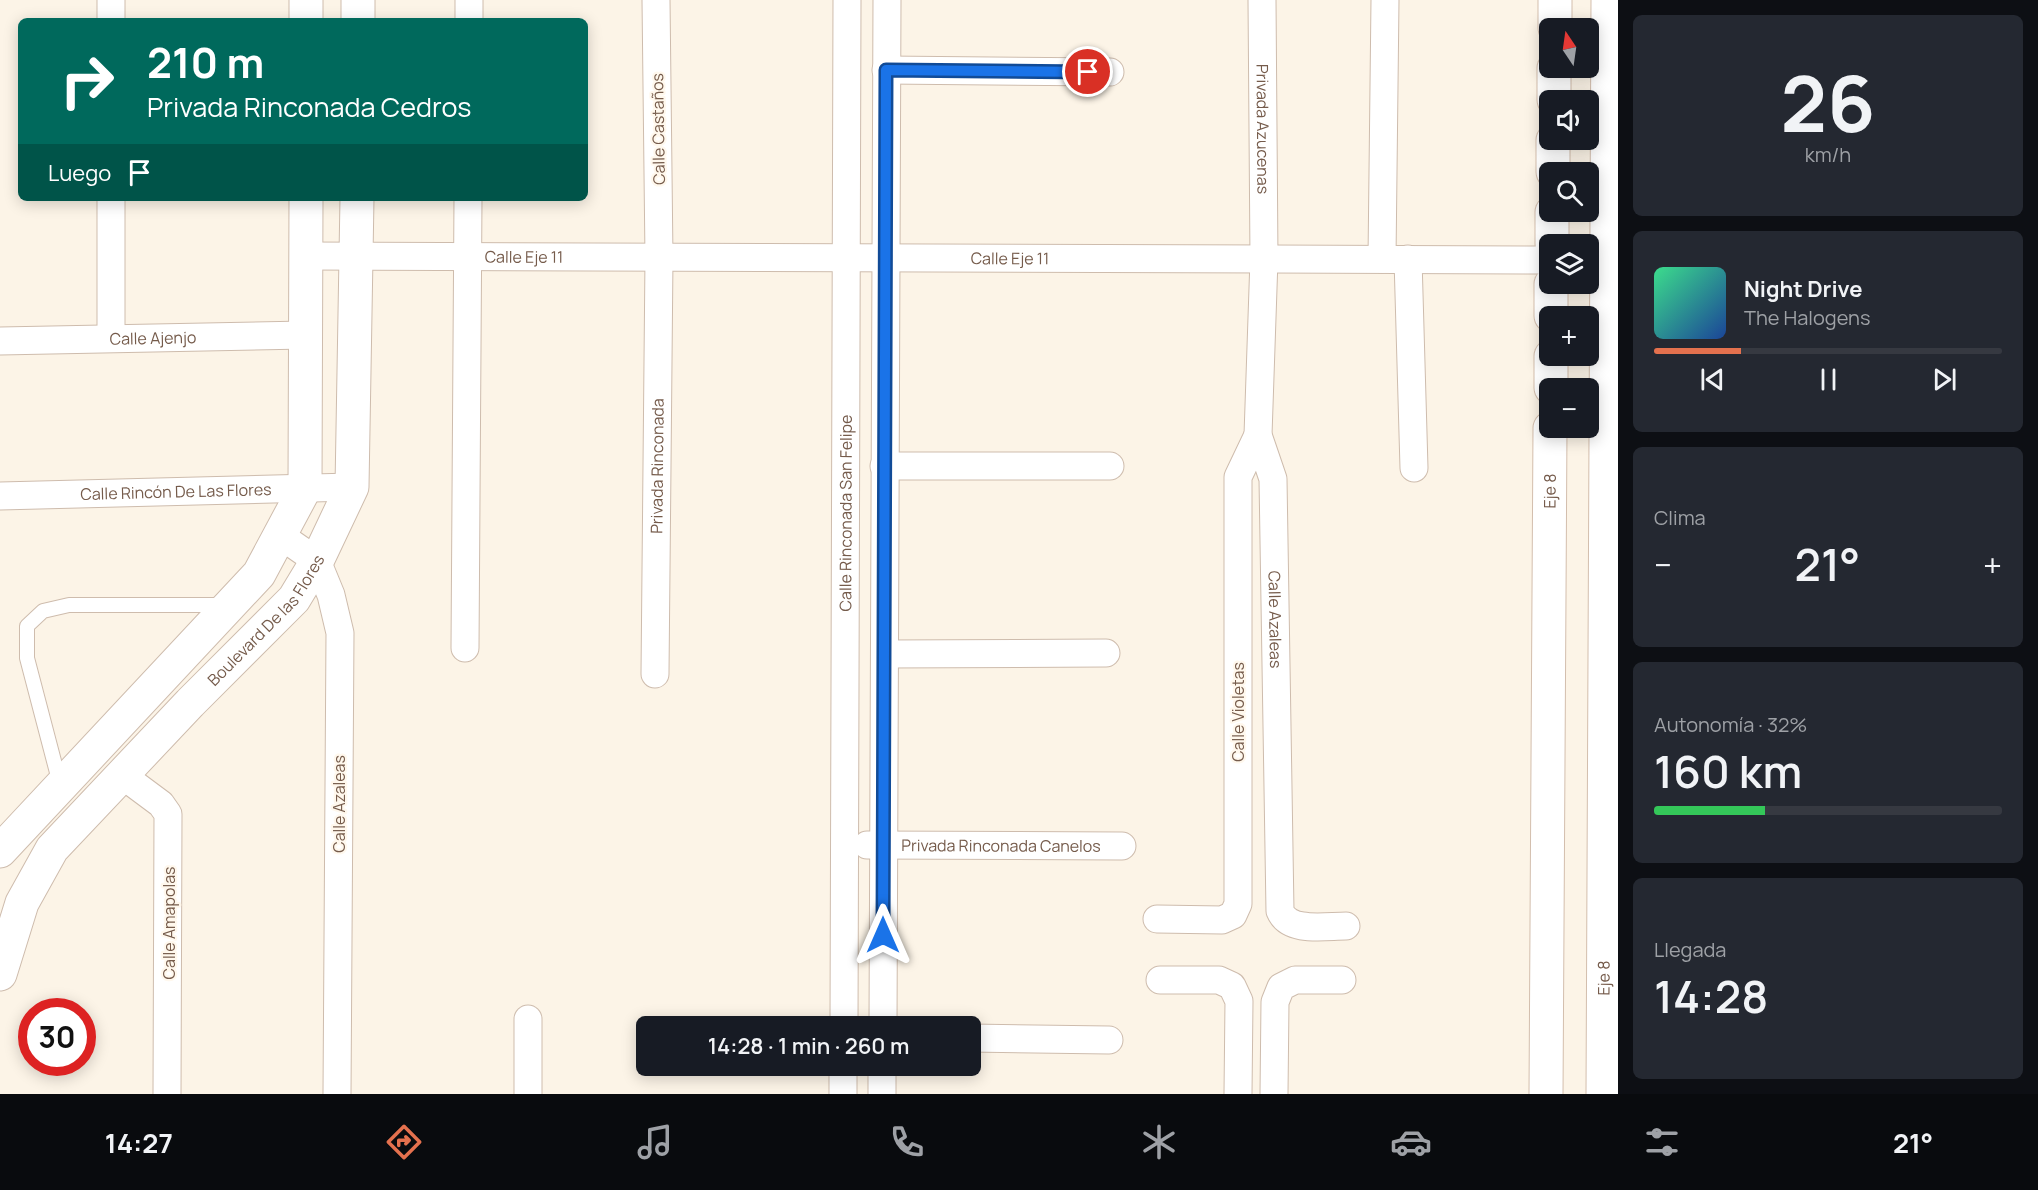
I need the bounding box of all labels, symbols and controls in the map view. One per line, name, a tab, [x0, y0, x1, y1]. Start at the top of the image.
north arrow	[1539, 18, 1599, 78]
map controls	[1539, 18, 1599, 438]
text: 210 m	[147, 33, 264, 91]
icon: right	[48, 42, 126, 120]
pin	[1062, 46, 1113, 97]
text: 26	[1781, 49, 1875, 155]
icon: arrive	[1071, 55, 1104, 88]
street label: Privada Azucenas	[1251, 64, 1274, 194]
street label: Calle Castaños	[646, 73, 670, 185]
text: Privada Rinconada Cedros	[147, 88, 471, 125]
button: sound	[1539, 90, 1599, 150]
text: km/h	[1805, 141, 1851, 168]
icon: arrive	[123, 156, 156, 189]
text: Luego	[48, 158, 111, 188]
button: search	[1539, 162, 1599, 222]
button: layers	[1539, 234, 1599, 294]
street label: Calle Eje 11	[485, 246, 563, 268]
street label: Calle Eje 11	[971, 247, 1049, 269]
text: Night Drive	[1744, 274, 1863, 304]
text: The Halogens	[1744, 304, 1870, 331]
button: +	[1539, 306, 1599, 366]
street label: Calle Ajenjo	[109, 326, 197, 350]
icon: previous	[1696, 363, 1729, 396]
icon: pause	[1812, 363, 1845, 396]
icon: next	[1928, 363, 1961, 396]
button: −	[1539, 378, 1599, 438]
street label: Privada Rinconada	[645, 398, 669, 534]
street label: Calle Rinconada San Felipe	[834, 415, 857, 611]
street label: Eje 8	[1539, 473, 1561, 509]
street label: Calle Rincón De Las Flores	[80, 478, 272, 505]
text: Clima	[1654, 504, 1706, 531]
text: 21°	[1795, 533, 1860, 595]
text: −	[1654, 542, 1672, 587]
text: +	[1983, 542, 2002, 587]
street label: Boulevard De las Flores	[202, 551, 329, 691]
street label: Calle Azaleas	[1263, 570, 1287, 668]
street label: Calle Violetas	[1227, 662, 1249, 762]
text: Autonomía · 32%	[1654, 711, 1807, 738]
text: 160 km	[1654, 740, 1802, 802]
street label: Calle Azaleas	[328, 755, 350, 853]
street label: Privada Rinconada Canelos	[901, 834, 1101, 857]
street label: Calle Amapolas	[158, 867, 180, 979]
position arrow	[851, 903, 915, 967]
text: Llegada	[1654, 936, 1726, 963]
street label: Eje 8	[1592, 960, 1615, 996]
text: 14:28	[1654, 965, 1768, 1027]
speed limit sign: 30	[18, 998, 96, 1076]
text: 14:28 · 1 min · 260 m	[708, 1031, 909, 1061]
icon: directions	[383, 1121, 425, 1163]
icon: music	[634, 1121, 676, 1163]
icon: phone	[886, 1121, 928, 1163]
icon: climate	[1138, 1121, 1180, 1163]
icon: car	[1390, 1121, 1432, 1163]
icon: filters	[1641, 1121, 1683, 1163]
text: 14:27	[105, 1124, 173, 1161]
text: 21°	[1893, 1124, 1933, 1161]

